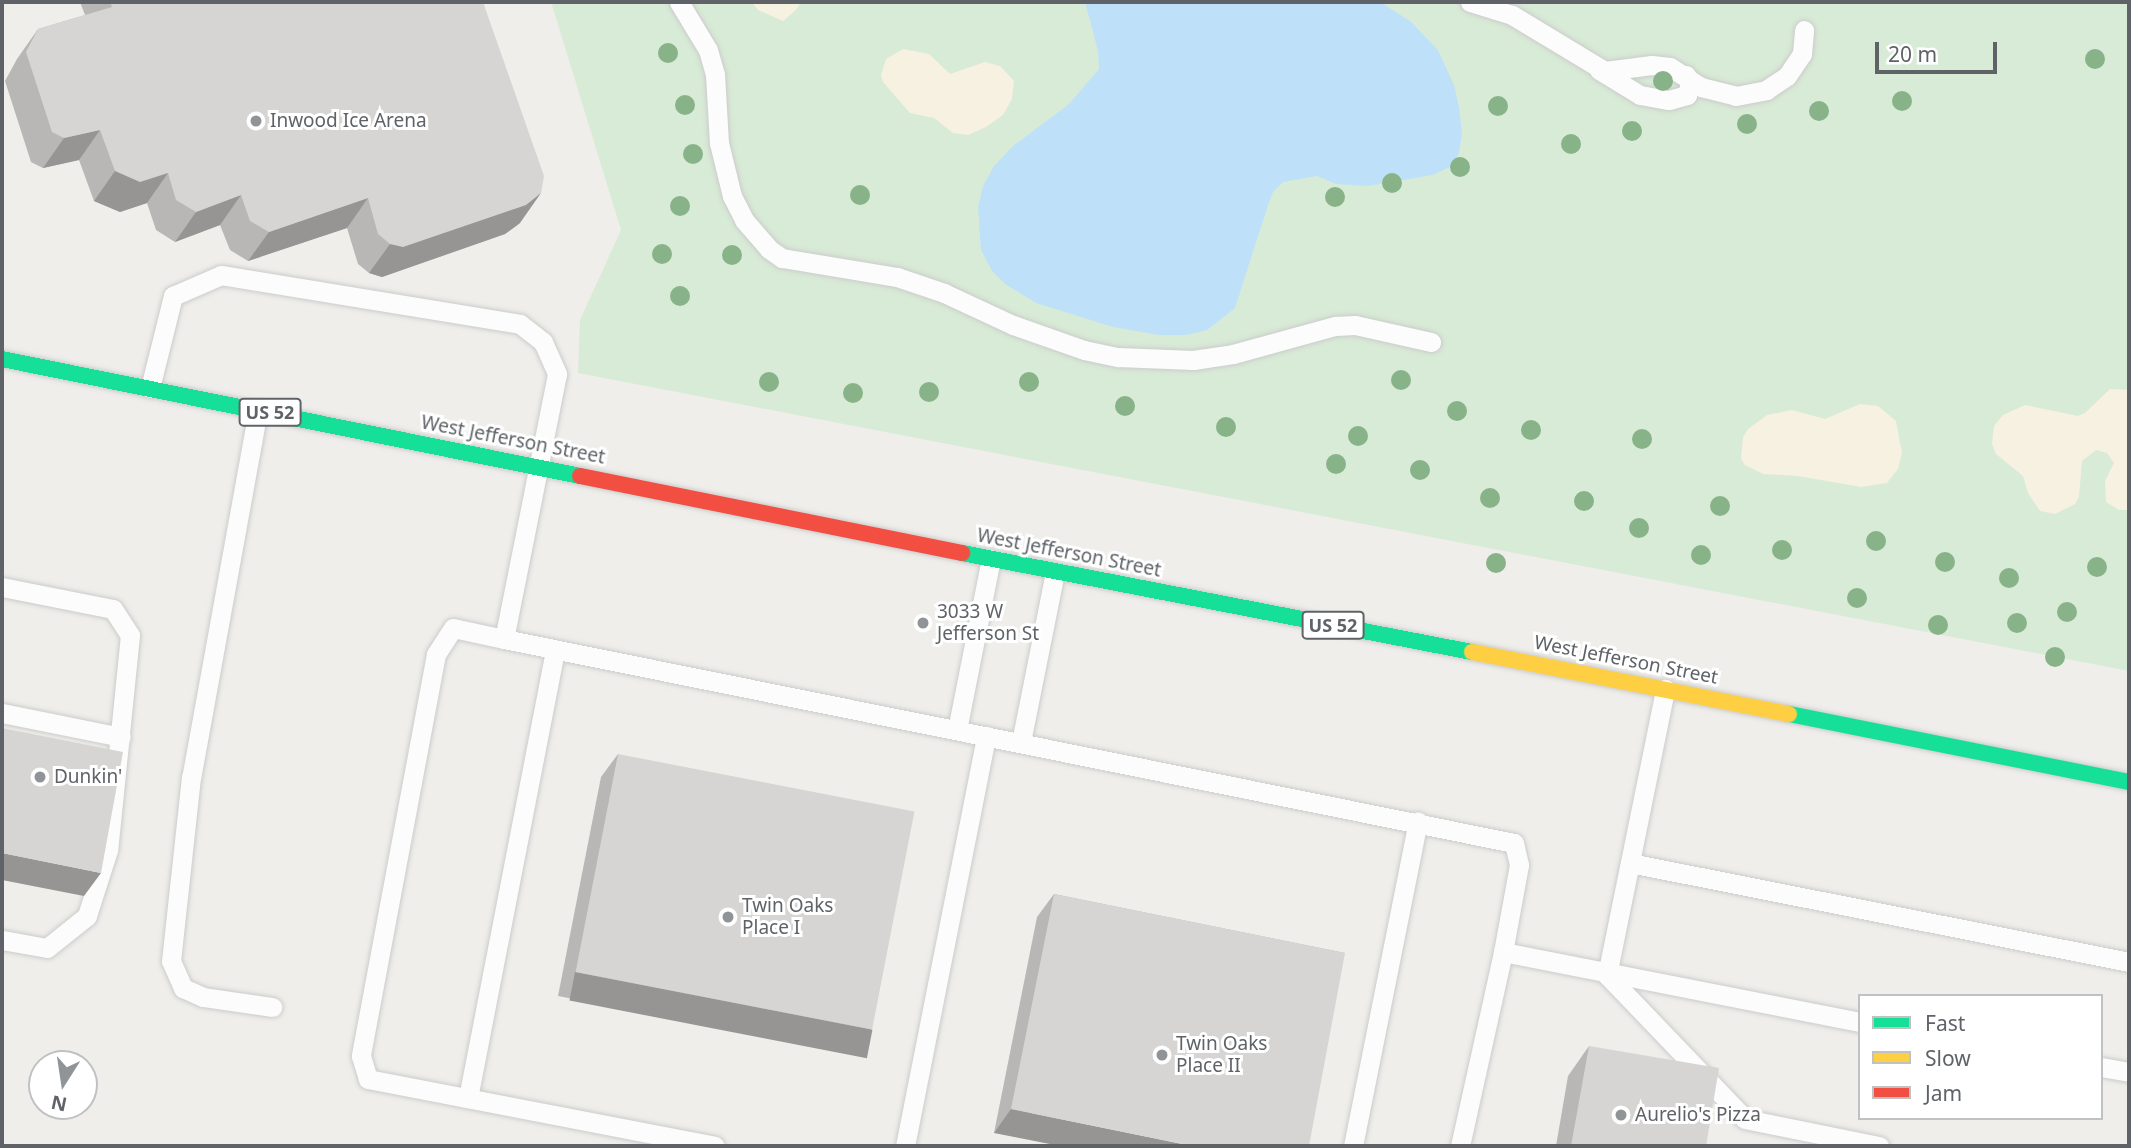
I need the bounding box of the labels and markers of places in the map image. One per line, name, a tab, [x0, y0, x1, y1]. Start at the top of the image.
place label: Inwood Ice Arena	[270, 110, 427, 132]
marker: Inwood Ice Arena	[248, 113, 264, 129]
place label: 3033 W Jefferson St	[937, 601, 1039, 645]
marker: 3033 W Jefferson St	[915, 615, 931, 631]
place label: Dunkin'	[54, 766, 122, 788]
marker: Dunkin'	[32, 769, 48, 785]
place label: Twin Oaks Place I	[742, 895, 833, 939]
marker: Twin Oaks Place I	[720, 909, 736, 925]
place label: Twin Oaks Place II	[1176, 1033, 1267, 1077]
marker: Twin Oaks Place II	[1154, 1047, 1170, 1063]
place label: Aurelio's Pizza	[1635, 1104, 1761, 1126]
marker: Aurelio's Pizza	[1613, 1107, 1629, 1123]

